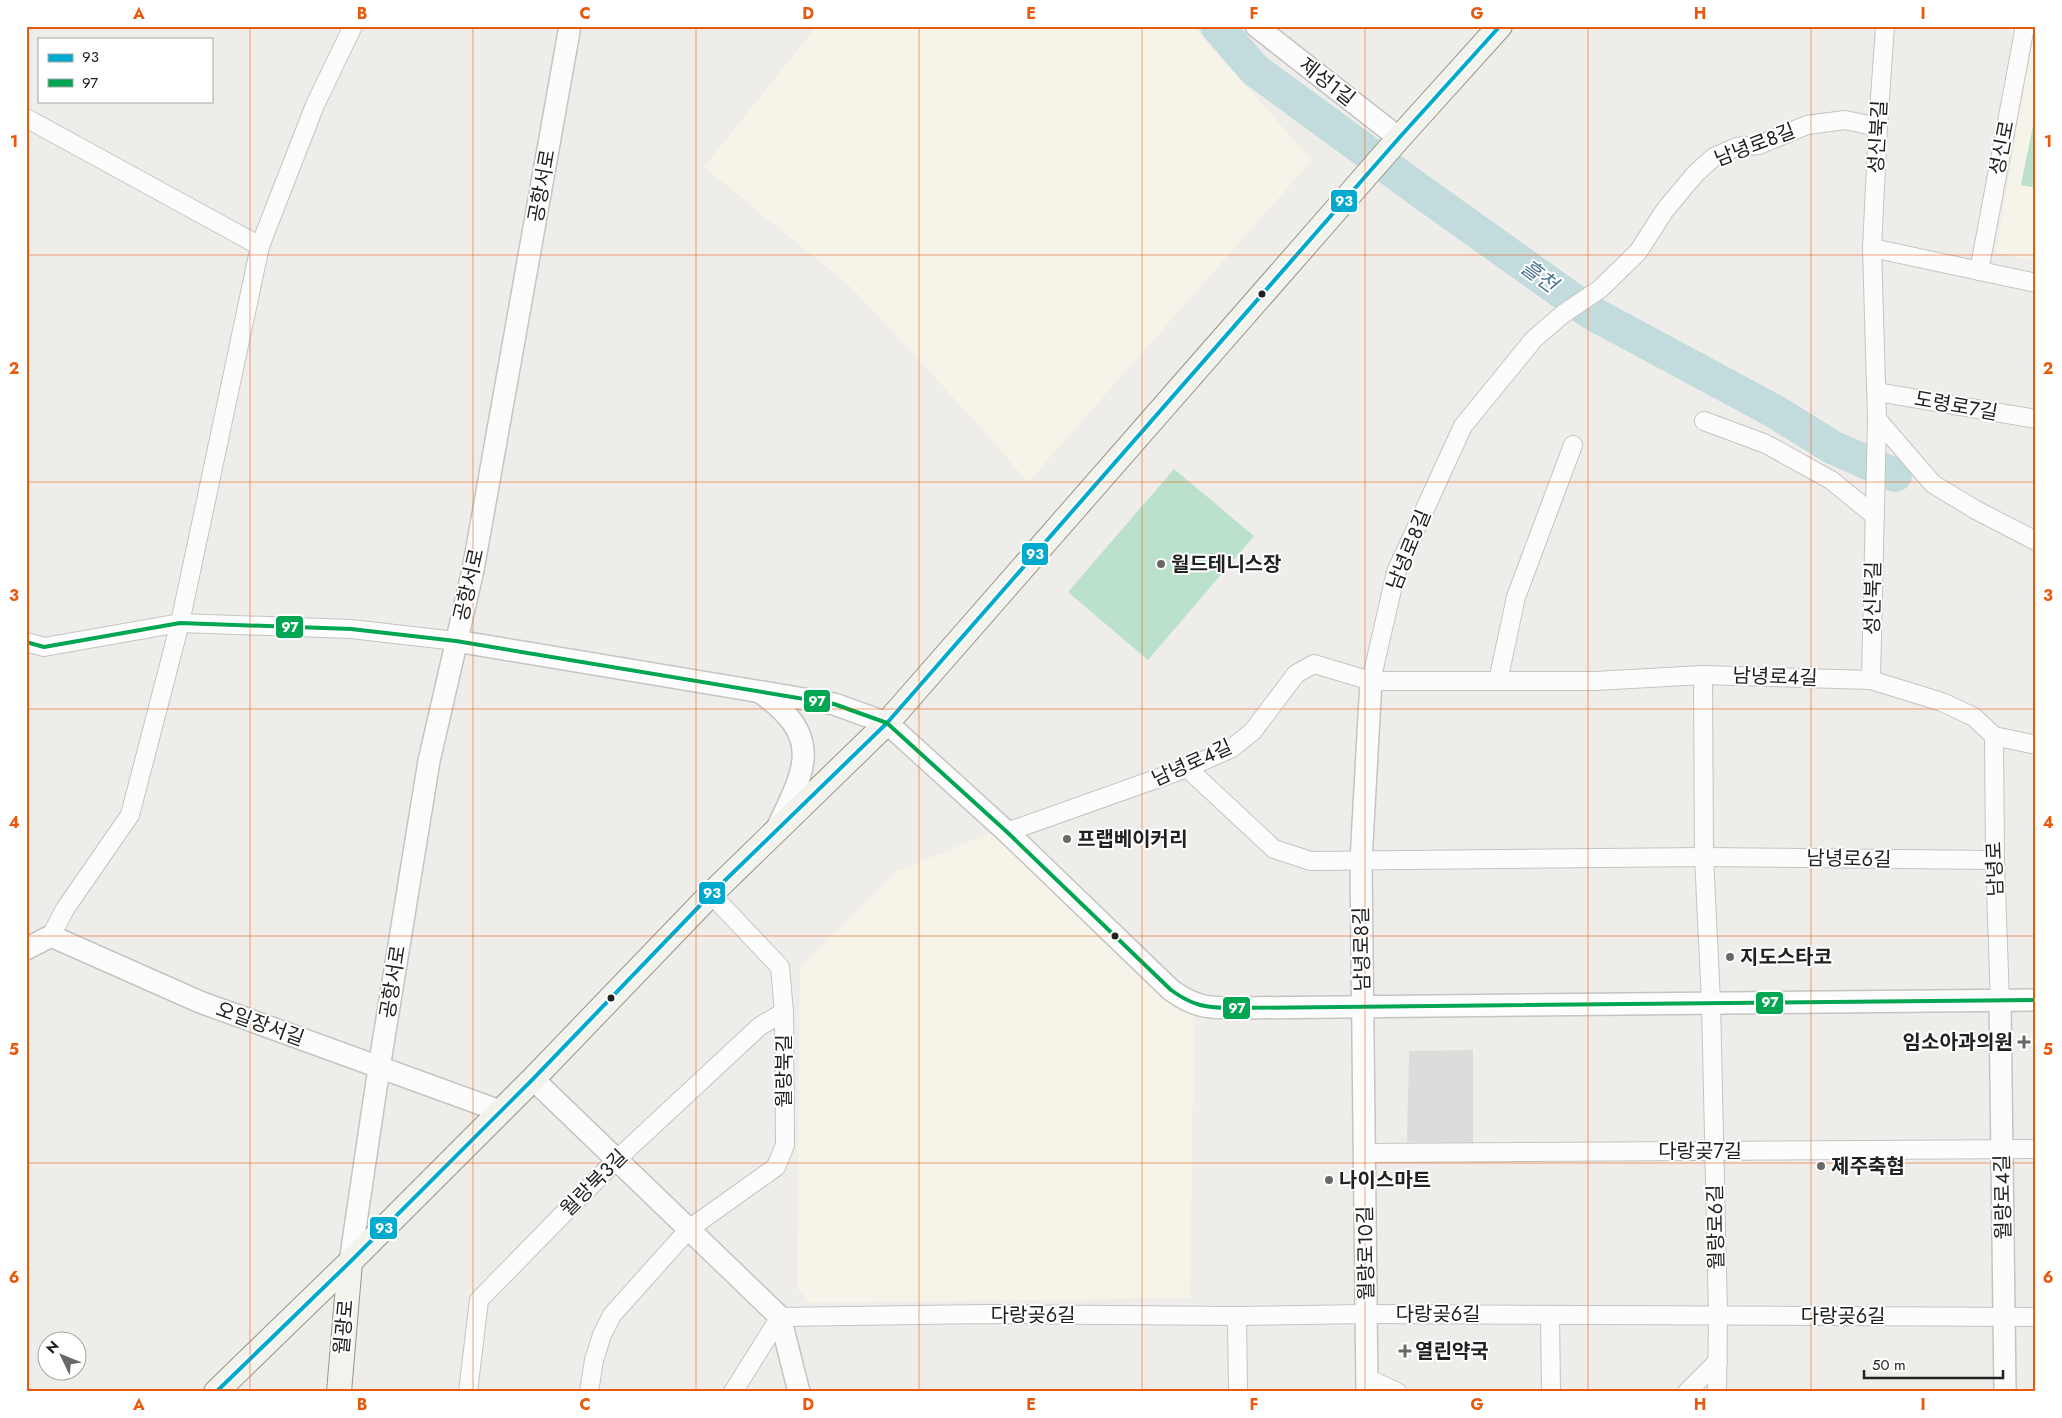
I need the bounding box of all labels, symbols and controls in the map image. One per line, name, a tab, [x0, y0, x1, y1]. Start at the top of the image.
text: A	[132, 2, 145, 25]
text: B	[357, 2, 367, 25]
text: C	[579, 2, 591, 25]
text: D	[802, 2, 814, 25]
text: E	[1026, 2, 1036, 25]
text: F	[1250, 2, 1258, 25]
text: G	[1470, 2, 1484, 25]
text: H	[1694, 2, 1706, 25]
text: I	[1920, 2, 1926, 25]
legend	[38, 38, 212, 102]
text: 93	[82, 46, 99, 68]
street label: 제성1길	[1293, 51, 1361, 113]
text: 97	[82, 72, 98, 94]
street label: 성신북길	[1862, 99, 1894, 175]
street label: 남녕로8길	[1710, 116, 1800, 174]
street label: 성신로	[1982, 118, 2022, 178]
text: 1	[10, 130, 18, 153]
text: 1	[2044, 130, 2052, 153]
street label: 공항서로	[521, 147, 563, 225]
line badge: 93	[1330, 189, 1358, 213]
text: 93	[1335, 191, 1353, 211]
water label: 흘천	[1515, 253, 1566, 301]
unlabelled marker	[1257, 289, 1267, 299]
text: 2	[9, 357, 19, 380]
text: 2	[2043, 357, 2053, 380]
street label: 도령로7길	[1912, 384, 2000, 428]
street label: 남녕로8길	[1380, 505, 1438, 595]
line badge: 93	[1021, 542, 1049, 566]
text: 93	[1026, 544, 1044, 564]
street label: 공항서로	[447, 546, 491, 624]
place label: 월드테니스장	[1171, 550, 1281, 579]
marker: 월드테니스장	[1155, 558, 1167, 570]
street label: 성신북길	[1858, 561, 1888, 635]
text: 3	[9, 584, 19, 607]
text: 3	[2043, 584, 2053, 607]
line badge: 97	[275, 615, 304, 639]
text: 97	[281, 617, 299, 637]
street label: 남녕로4길	[1732, 661, 1818, 693]
line badge: 97	[803, 689, 831, 713]
text: 97	[808, 691, 826, 711]
street label: 남녕로4길	[1147, 732, 1237, 794]
text: 4	[8, 811, 20, 834]
text: 4	[2042, 811, 2054, 834]
place label: 프랩베이커리	[1077, 825, 1187, 854]
marker: 프랩베이커리	[1061, 833, 1073, 845]
street label: 남녕로	[1980, 841, 2010, 897]
street label: 남녕로6길	[1806, 844, 1892, 874]
line badge: 93	[698, 881, 726, 905]
text: 93	[703, 883, 721, 903]
street label: 남녕로8길	[1347, 906, 1377, 992]
unlabelled marker	[1110, 931, 1120, 941]
street label: 공항서로	[373, 943, 413, 1021]
place label: 지도스타코	[1740, 943, 1832, 972]
marker: 지도스타코	[1724, 951, 1736, 963]
line badge: 97	[1755, 991, 1784, 1015]
text: 97	[1761, 992, 1779, 1012]
unlabelled marker	[606, 993, 616, 1003]
street label: 오일장서길	[212, 995, 308, 1053]
line badge: 97	[1222, 996, 1251, 1020]
text: 97	[1228, 998, 1246, 1018]
place label: 임소아과의원	[1903, 1028, 2013, 1057]
street label: 월랑북길	[770, 1034, 799, 1108]
marker: 임소아과의원	[2017, 1035, 2031, 1049]
text: 5	[9, 1038, 19, 1061]
text: 5	[2043, 1038, 2053, 1061]
street label: 다랑곶7길	[1658, 1137, 1742, 1166]
street label: 월랑북3길	[554, 1143, 634, 1223]
place label: 제주축협	[1831, 1152, 1905, 1181]
street label: 월랑로4길	[1988, 1154, 2018, 1240]
marker: 제주축협	[1815, 1160, 1827, 1172]
place label: 나이스마트	[1339, 1166, 1431, 1195]
marker: 나이스마트	[1323, 1174, 1335, 1186]
street label: 월랑로6길	[1701, 1184, 1731, 1270]
street label: 월랑로10길	[1351, 1205, 1381, 1301]
line badge: 93	[369, 1216, 398, 1240]
text: 93	[375, 1218, 393, 1238]
text: 6	[9, 1266, 19, 1289]
text: 6	[2043, 1266, 2053, 1289]
street label: 월광로	[327, 1298, 361, 1356]
street label: 다랑곶6길	[1395, 1300, 1481, 1329]
street label: 다랑곶6길	[990, 1301, 1076, 1330]
street label: 다랑곶6길	[1800, 1302, 1886, 1331]
north arrow	[38, 1330, 88, 1380]
text: N	[41, 1336, 64, 1358]
place label: 열린약국	[1415, 1337, 1489, 1366]
marker: 열린약국	[1399, 1345, 1411, 1357]
scale bar	[1864, 1348, 2003, 1380]
text: 50 m	[1872, 1354, 1906, 1376]
text: A	[132, 1393, 145, 1416]
text: B	[357, 1393, 367, 1416]
text: C	[579, 1393, 591, 1416]
text: D	[802, 1393, 814, 1416]
text: E	[1026, 1393, 1036, 1416]
text: F	[1250, 1393, 1258, 1416]
text: G	[1470, 1393, 1484, 1416]
text: H	[1694, 1393, 1706, 1416]
text: I	[1920, 1393, 1926, 1416]

